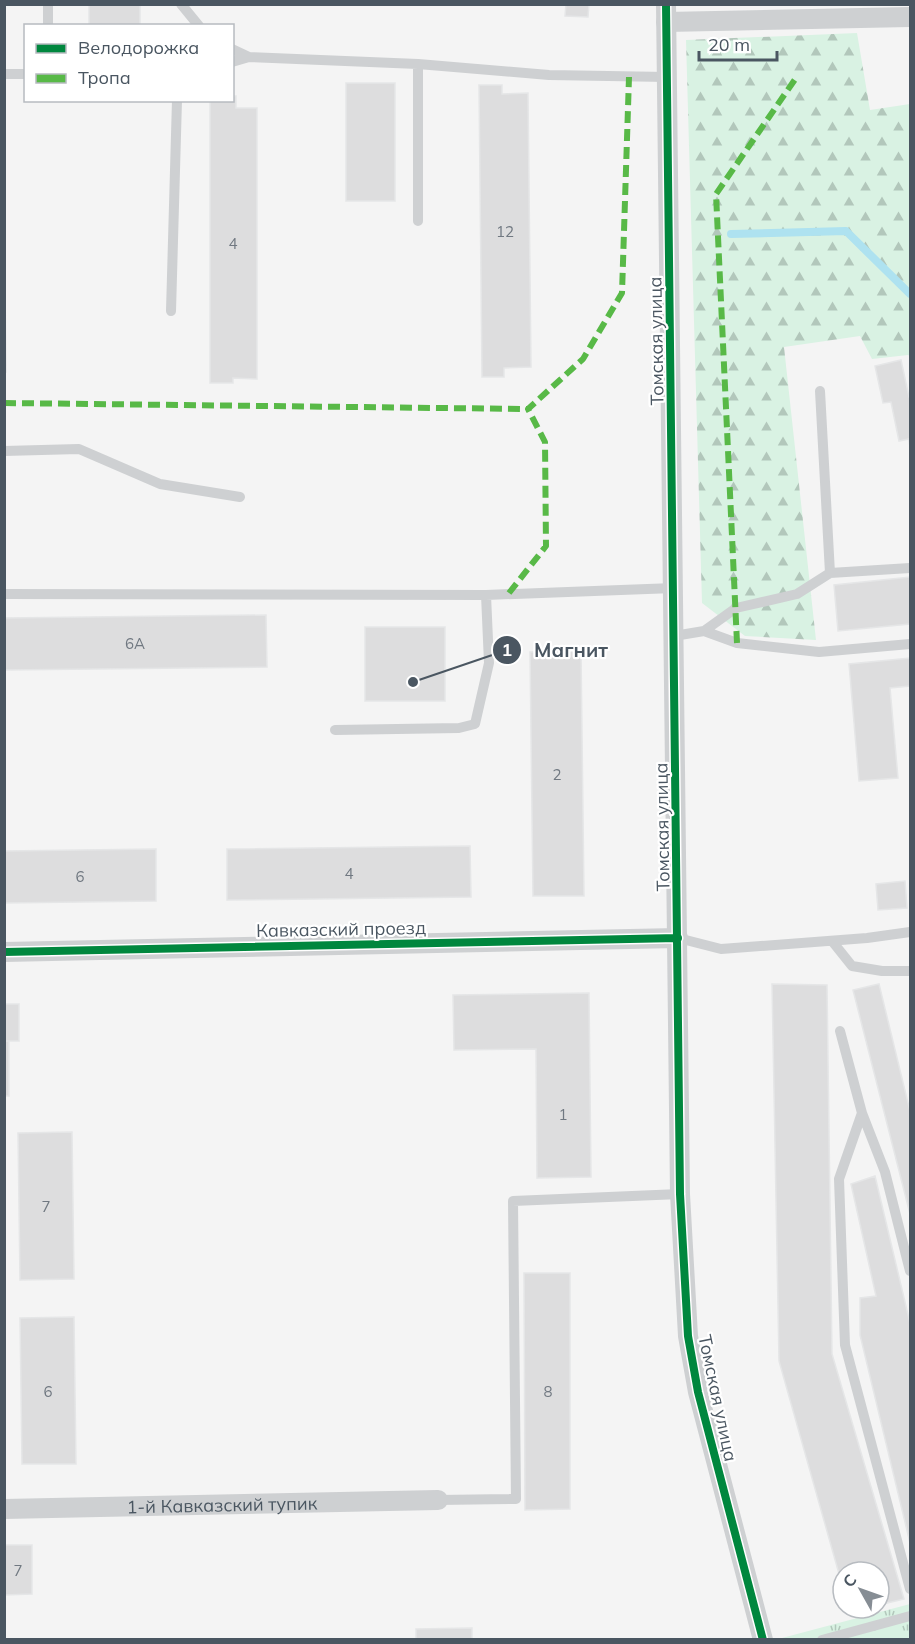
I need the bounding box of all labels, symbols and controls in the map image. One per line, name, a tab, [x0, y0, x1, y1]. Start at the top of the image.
legend	[24, 24, 234, 102]
scale bar	[699, 24, 777, 62]
text: 20 m	[708, 33, 750, 56]
text: Велодорожка	[78, 36, 199, 59]
text: Тропа	[78, 66, 131, 89]
house number: 12	[496, 222, 514, 241]
house number: 4	[228, 234, 238, 253]
street label: Томская улица	[643, 276, 669, 406]
callout: Магнит	[492, 631, 620, 669]
house number: 6А	[125, 634, 145, 653]
text: Магнит	[534, 637, 608, 662]
text: 1	[502, 638, 512, 661]
street label: Томская улица	[649, 762, 675, 892]
house number: 2	[552, 765, 562, 784]
house number: 4	[344, 864, 354, 883]
house number: 6	[75, 867, 85, 886]
street label: Кавказский проезд	[256, 916, 426, 942]
house number: 1	[558, 1105, 568, 1124]
house number: 7	[41, 1197, 51, 1216]
street label: Томская улица	[693, 1333, 743, 1463]
house number: 6	[43, 1382, 53, 1401]
house number: 8	[543, 1382, 553, 1401]
street label: 1-й Кавказский тупик	[126, 1491, 318, 1518]
north arrow	[831, 1560, 891, 1620]
house number: 7	[13, 1561, 23, 1580]
text: С	[838, 1570, 861, 1591]

